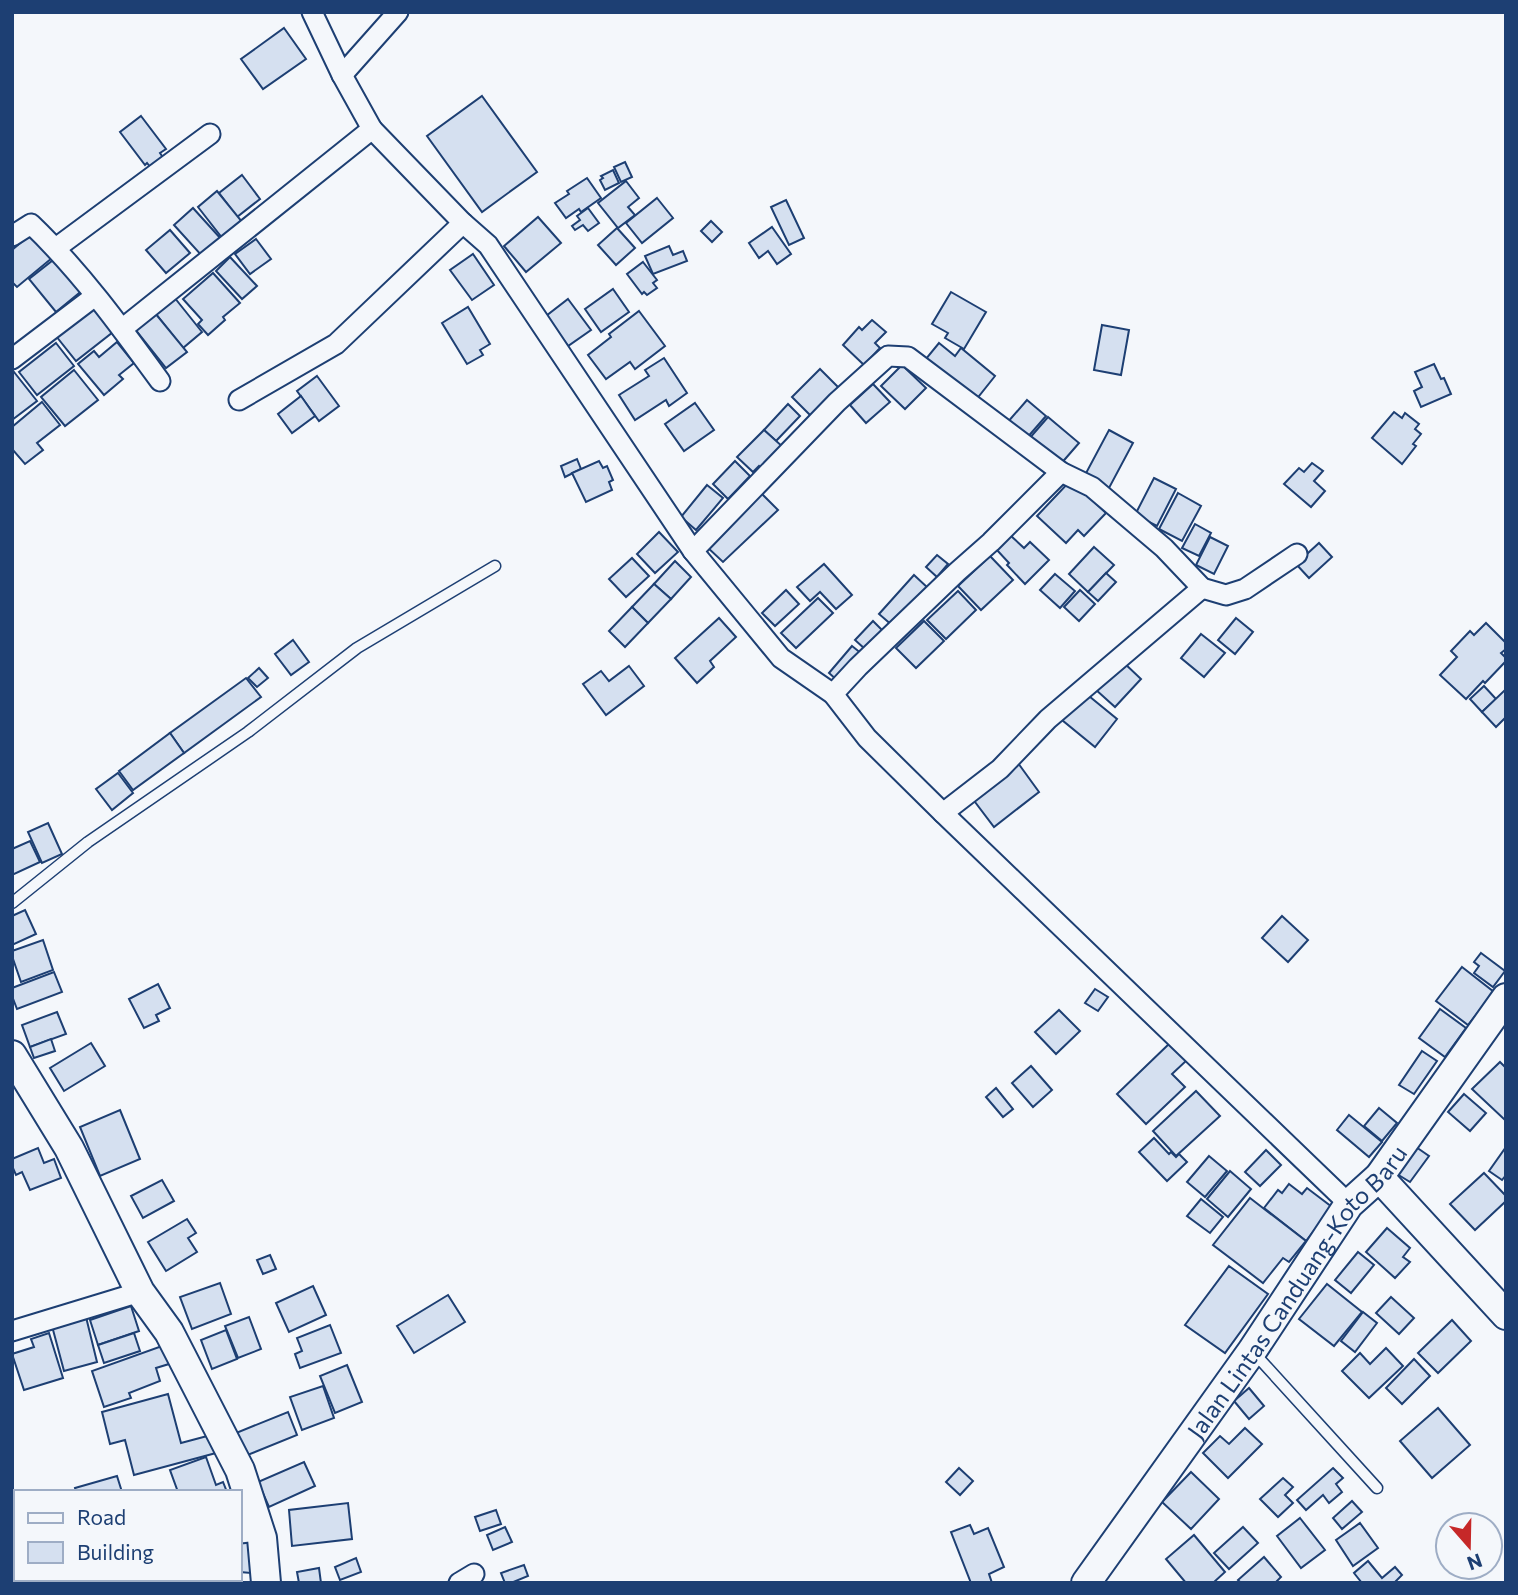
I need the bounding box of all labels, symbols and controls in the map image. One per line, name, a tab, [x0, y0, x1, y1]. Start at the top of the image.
street label: Jalan Lintas Canduang-Koto Baru	[1180, 1139, 1412, 1444]
legend	[14, 1490, 242, 1581]
text: Road	[77, 1504, 126, 1529]
north arrow	[1434, 1511, 1504, 1581]
text: Building	[77, 1539, 154, 1564]
text: N	[1464, 1549, 1486, 1576]

